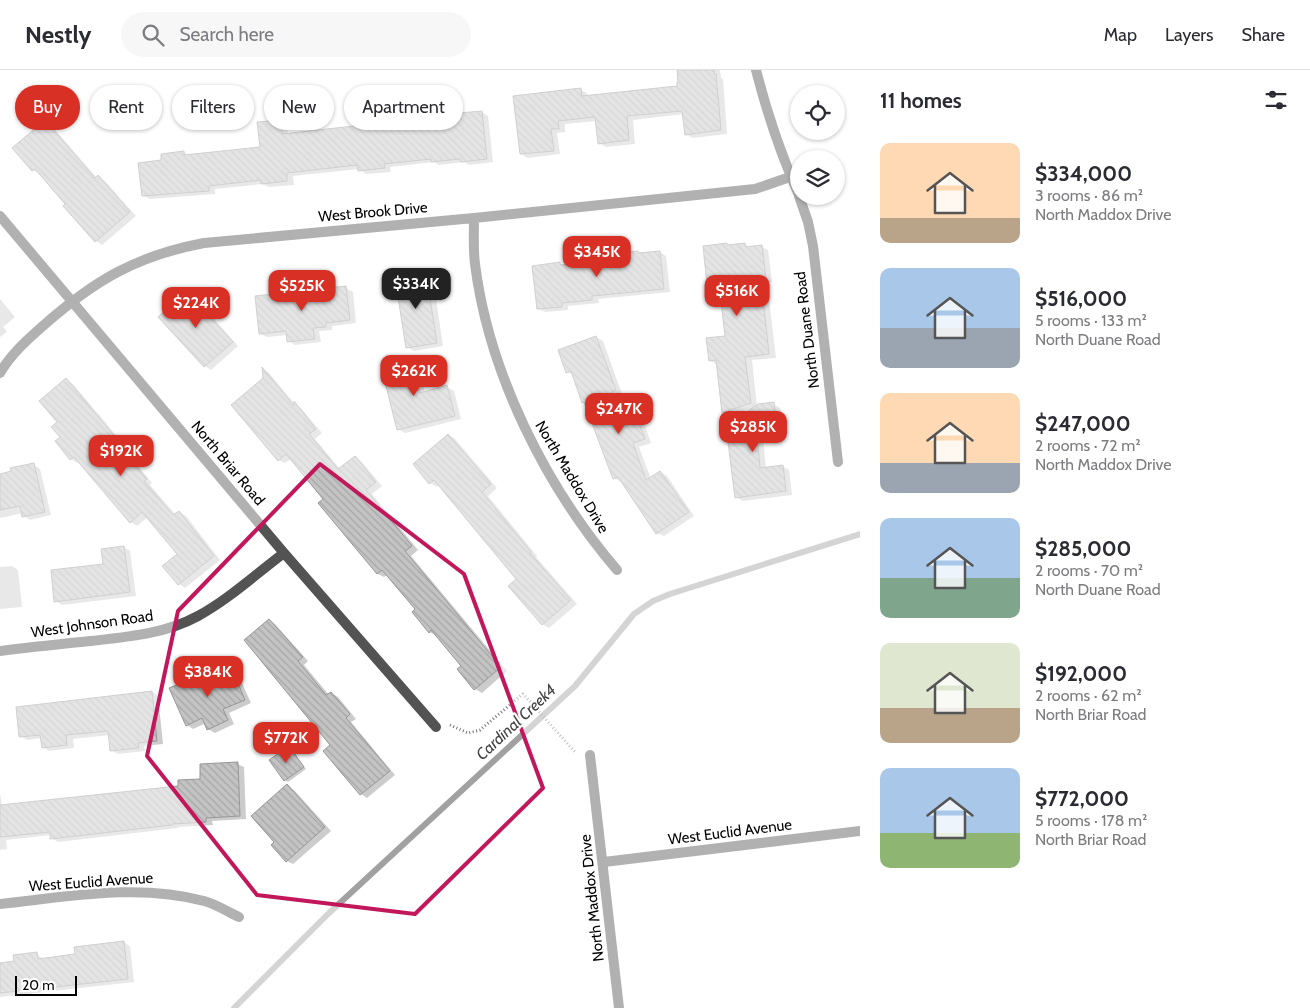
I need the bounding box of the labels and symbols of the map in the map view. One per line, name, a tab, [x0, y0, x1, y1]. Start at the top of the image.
street label: West Brook Drive	[318, 198, 429, 226]
pin: $345K	[562, 236, 632, 278]
pin: $334K	[381, 268, 451, 310]
pin: $525K	[267, 270, 337, 312]
street label: North Duane Road	[791, 270, 823, 390]
pin: $516K	[702, 274, 772, 317]
pin: $224K	[161, 286, 231, 329]
pin: $262K	[379, 354, 449, 397]
pin: $247K	[584, 392, 654, 435]
pin: $285K	[718, 410, 788, 453]
street label: North Briar Road	[188, 417, 268, 509]
street label: North Maddox Drive	[531, 418, 613, 537]
pin: $192K	[86, 434, 156, 477]
street label: West Johnson Road	[30, 607, 154, 641]
pin: $384K	[173, 656, 243, 698]
water label: Cardinal Creek4	[472, 680, 560, 764]
pin: $772K	[251, 722, 321, 764]
street label: West Euclid Avenue	[667, 815, 793, 849]
street label: North Maddox Drive	[576, 833, 608, 963]
street label: West Euclid Avenue	[28, 869, 154, 895]
scale bar	[15, 973, 78, 996]

